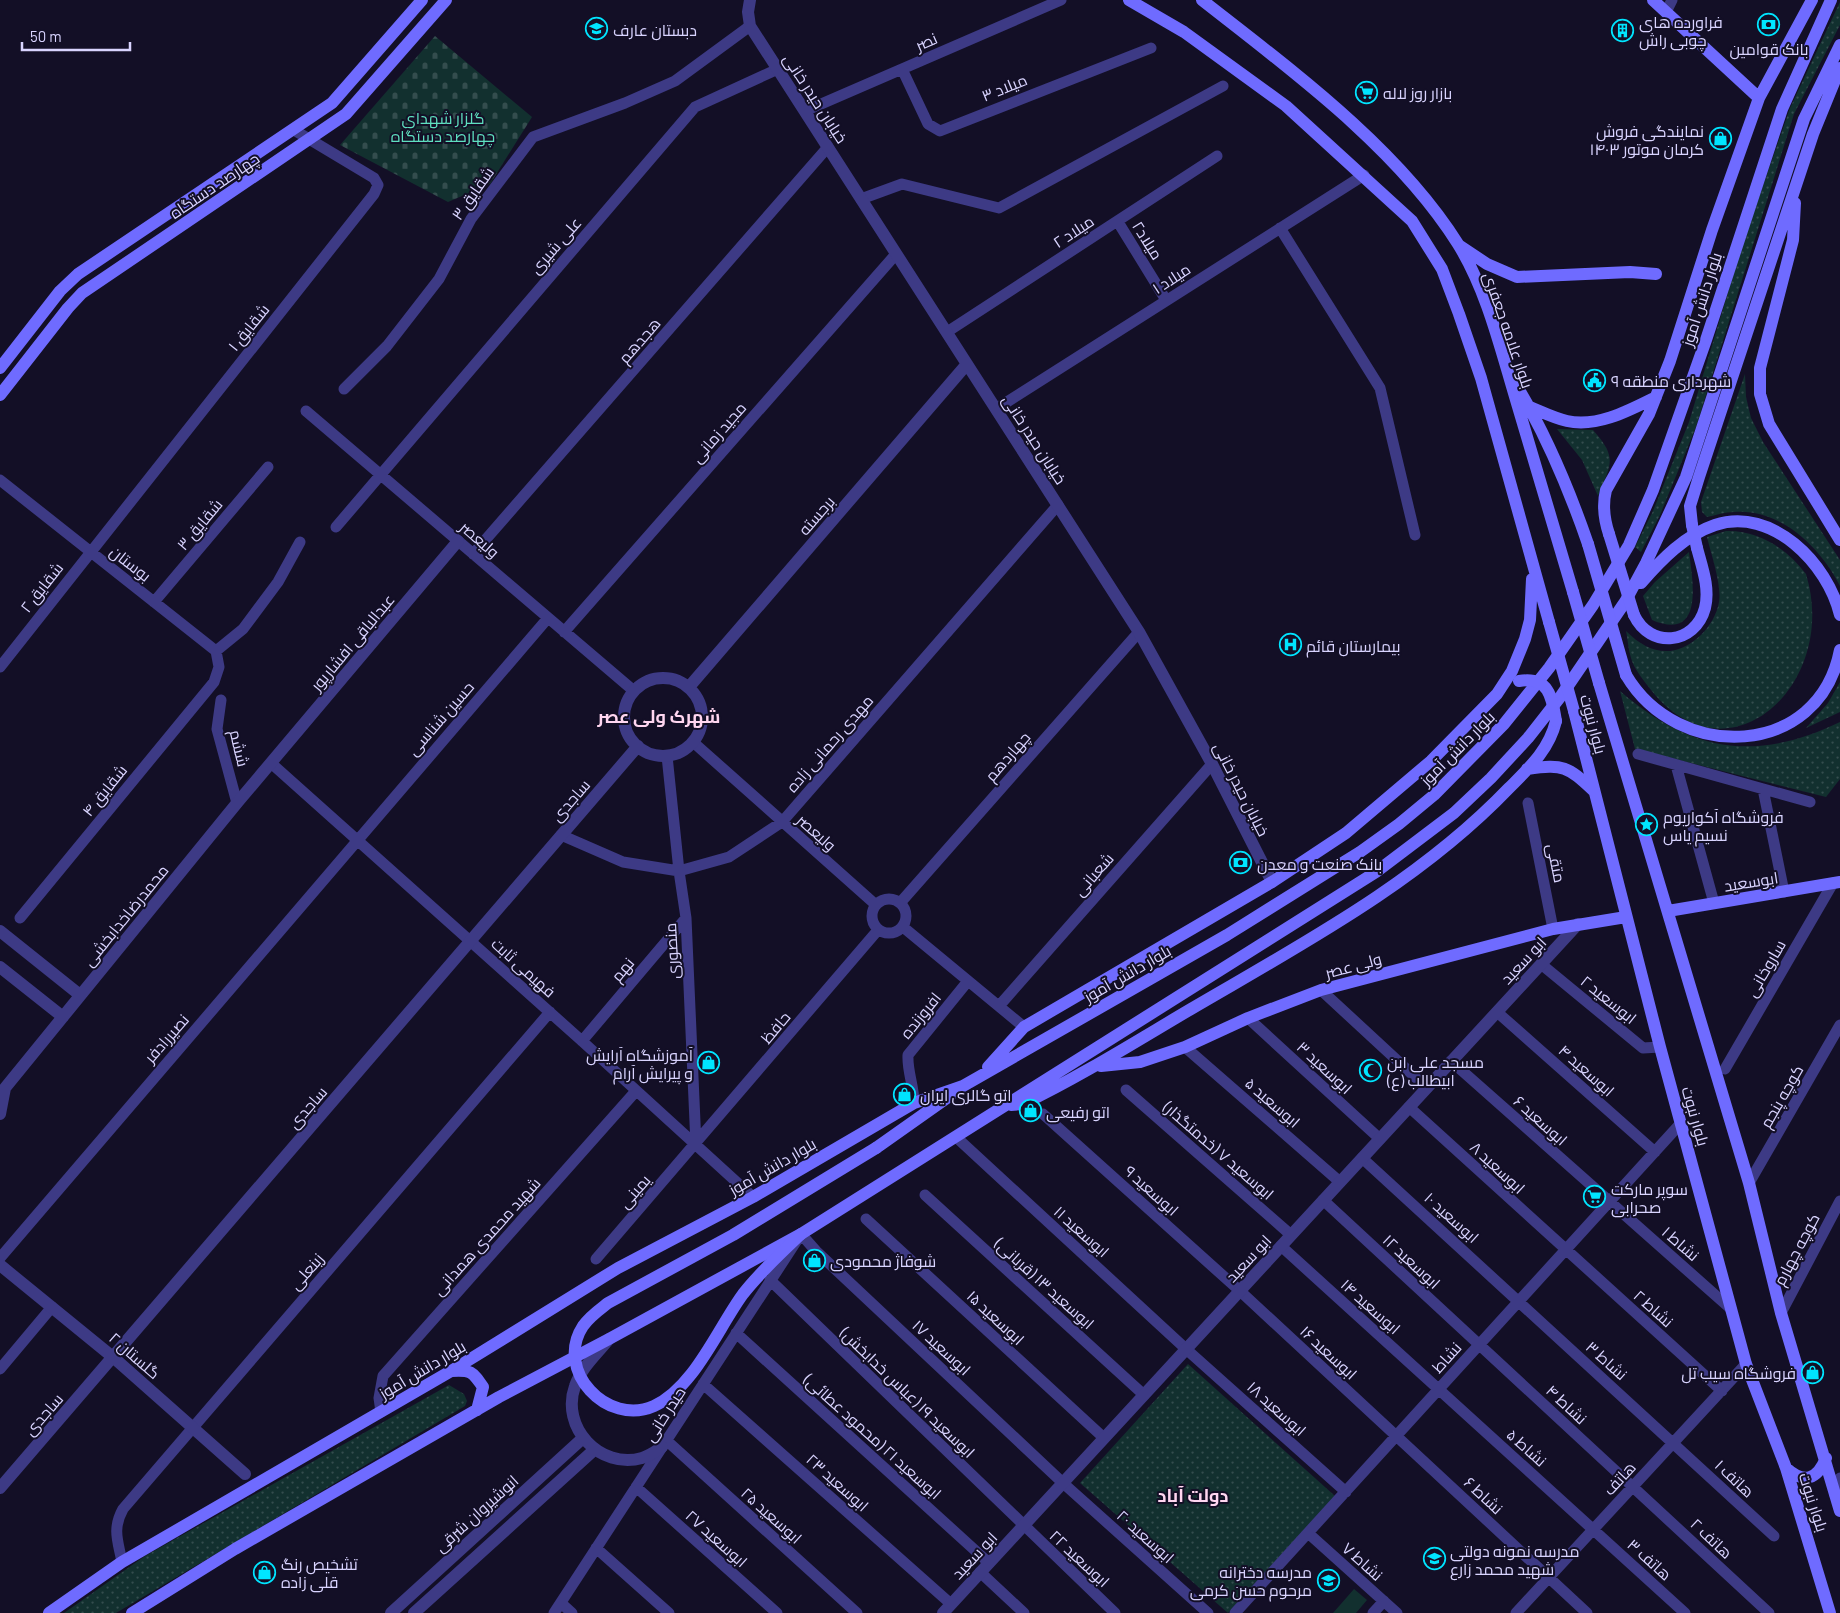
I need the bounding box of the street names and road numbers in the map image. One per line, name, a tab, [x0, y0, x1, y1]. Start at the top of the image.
street label: نصر	[911, 28, 940, 56]
street label: خیابان حیدر خانی	[778, 50, 852, 147]
street label: میلاد ۳	[978, 69, 1030, 106]
street label: چهارصد دستگاه	[165, 148, 264, 225]
street label: شقایق ۳	[447, 163, 499, 224]
street label: میلاد ۲	[1049, 211, 1098, 252]
street label: علی شیری	[525, 213, 586, 279]
street label: میلاد۲	[1128, 217, 1167, 263]
street label: بلوار دانش آموز	[1677, 250, 1727, 350]
street label: میلاد ۱	[1148, 259, 1194, 298]
street label: بلوار علامه جعفری	[1478, 269, 1538, 391]
street label: شقایق ۱	[223, 300, 274, 356]
street label: هجدهم	[614, 313, 666, 369]
street label: خیابان حیدر خانی	[997, 391, 1071, 488]
street label: مجید زمانی	[687, 398, 751, 467]
street label: برجسته	[794, 492, 839, 539]
street label: شقایق ۳	[172, 495, 227, 555]
street label: ولیعصر	[455, 516, 504, 562]
street label: بوستان	[105, 541, 155, 586]
street label: شقایق ۲	[16, 558, 68, 617]
street label: عبدالباقی افشارپور	[305, 590, 400, 697]
street label: حسین شناسی	[403, 677, 479, 760]
street label: مهدی رحمانی زاده	[782, 690, 878, 797]
street label: بلوار نبوت	[1576, 692, 1611, 756]
street label: بلوار دانش آموز	[1415, 707, 1500, 791]
street label: چهاردهم	[980, 727, 1036, 787]
street label: ششم	[224, 728, 253, 769]
street label: خیابان حیدر خانی	[1208, 739, 1274, 840]
street label: شقایق ۴	[78, 760, 132, 821]
street label: ساجدی	[547, 775, 595, 826]
street label: ولیعصر	[792, 809, 840, 855]
street label: متقی	[1542, 842, 1570, 885]
street label: شعبانی	[1069, 848, 1118, 901]
street label: محمدرضاخدابخشی	[78, 860, 173, 971]
street label: ابوسعید	[1723, 867, 1780, 896]
street label: منصوری	[660, 922, 684, 980]
street label: ابو سعید	[1496, 932, 1550, 988]
street label: فهیمی ثابت	[487, 933, 560, 1002]
street label: ساروخانی	[1741, 936, 1791, 1001]
street label: بلوار دانش آموز	[1079, 940, 1175, 1008]
street label: ولی عصر	[1322, 948, 1384, 984]
street label: نهم	[607, 953, 640, 987]
street label: ابوسعید ۲	[1577, 971, 1641, 1028]
street label: افروزنده	[896, 988, 945, 1043]
street label: حافظ	[756, 1007, 794, 1047]
street label: نصیررادفر	[139, 1010, 193, 1068]
street label: ابوسعید ۳	[1293, 1037, 1357, 1098]
street label: ابوسعید ۴	[1555, 1040, 1619, 1101]
street label: کوچه پنجم	[1755, 1061, 1809, 1132]
street label: ابوسعید ۵	[1241, 1073, 1304, 1132]
street label: ساجدی	[284, 1082, 332, 1133]
street label: بلوار نبوت	[1677, 1084, 1714, 1148]
street label: ابوسعید ۶	[1510, 1091, 1572, 1150]
street label: ابوسعید ۷ (خدمتگذار)	[1159, 1096, 1278, 1204]
street label: بلوار دانش آموز	[724, 1133, 820, 1201]
street label: ابوسعید ۸	[1466, 1137, 1529, 1198]
street label: ابوسعید ۹	[1120, 1161, 1183, 1220]
street label: یمینی	[614, 1170, 656, 1213]
street label: شهید محمدی همدانی	[428, 1173, 545, 1300]
street label: ابوسعید ۱۰	[1420, 1188, 1483, 1247]
street label: ابوسعید ۱۱	[1050, 1201, 1113, 1261]
street label: کوچه چهارم	[1769, 1210, 1826, 1290]
street label: نشاط ۱	[1658, 1222, 1704, 1264]
street label: ابو سعید	[1221, 1230, 1275, 1286]
street label: ابوسعید ۱۲	[1379, 1230, 1444, 1293]
street label: ابوسعید ۱۳ (قربانی)	[989, 1233, 1099, 1334]
street label: زینعلی	[285, 1249, 329, 1295]
street label: ابوسعید ۱۴	[1337, 1274, 1405, 1338]
street label: نشاط ۲	[1630, 1285, 1678, 1331]
street label: ابوسعید ۱۵	[963, 1286, 1029, 1349]
street label: ابوسعید ۱۷	[908, 1315, 975, 1379]
street label: ابوسعید ۱۶	[1296, 1321, 1361, 1384]
street label: ابوسعید ۱۹ (عباس خدابخش)	[835, 1322, 979, 1463]
street label: گلستان ۲	[104, 1328, 164, 1384]
street label: بلوار دانش آموز	[374, 1336, 470, 1405]
street label: نشاط ۳	[1582, 1337, 1632, 1383]
street label: نشاط	[1427, 1338, 1465, 1376]
street label: ابوسعید ۲۱ (محمود عطائی)	[798, 1369, 946, 1504]
street label: ابوسعید ۱۸	[1243, 1377, 1310, 1440]
street label: نشاط ۴	[1543, 1380, 1591, 1428]
street label: حیدر خانی	[639, 1383, 690, 1446]
street label: ساجدی	[20, 1389, 68, 1440]
street label: نشاط ۵	[1503, 1424, 1551, 1470]
street label: ابوسعید ۲۳	[802, 1449, 873, 1516]
street label: هاتف ۱	[1711, 1455, 1759, 1501]
street label: هاتف	[1599, 1457, 1639, 1499]
street label: بلوار نبوت	[1795, 1470, 1832, 1534]
street label: انوشیروان شرقی	[430, 1471, 523, 1557]
street label: نشاط ۶	[1461, 1472, 1507, 1518]
street label: ابوسعید ۲۵	[737, 1483, 806, 1548]
street label: ابوسعید ۲۷	[682, 1505, 752, 1571]
street label: ابوسعید ۲۰	[1113, 1505, 1178, 1567]
street label: هاتف ۲	[1687, 1514, 1737, 1562]
street label: ابوسعید ۲۲	[1046, 1526, 1114, 1591]
street label: ابو سعید	[947, 1527, 1001, 1583]
street label: هاتف ۳	[1624, 1534, 1676, 1584]
street label: نشاط ۷	[1339, 1538, 1387, 1584]

